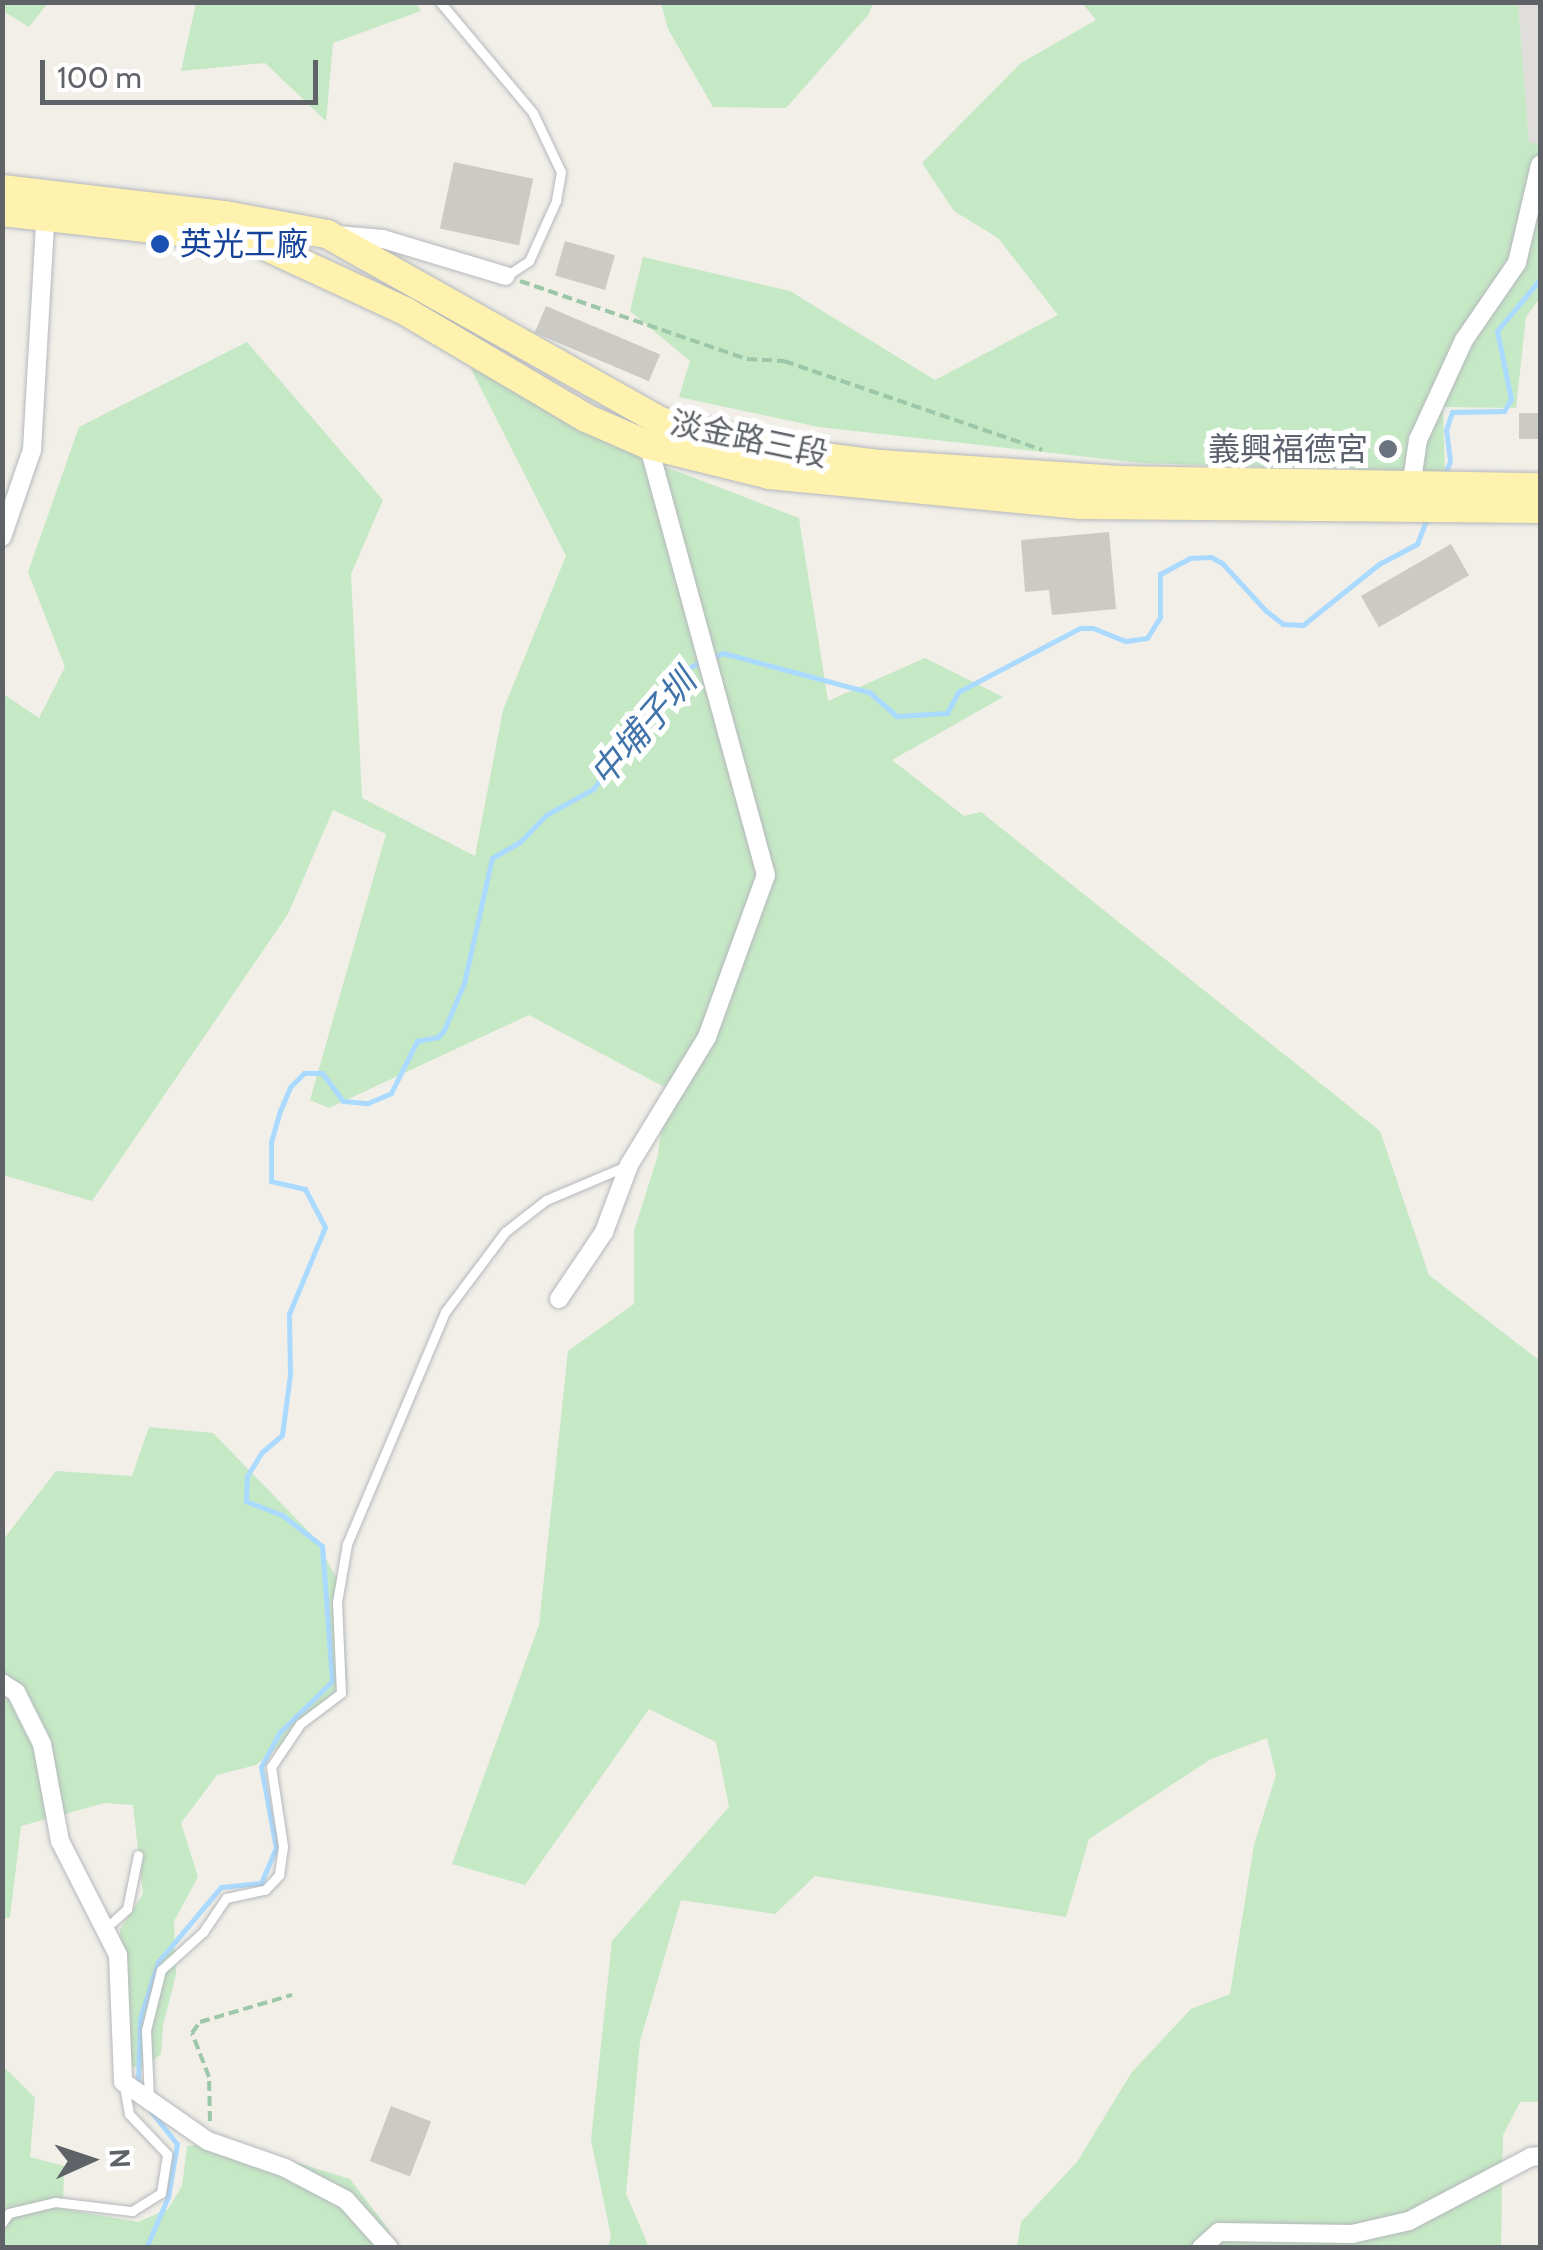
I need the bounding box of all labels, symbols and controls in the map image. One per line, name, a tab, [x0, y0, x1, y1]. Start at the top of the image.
scale bar	[45, 40, 322, 102]
text: 100 m	[57, 59, 142, 96]
place label: 英光工廠	[180, 225, 308, 263]
marker: 英光工廠	[149, 233, 171, 255]
street label: 淡金路三段	[667, 404, 831, 474]
place label: 義興福德宮	[1208, 430, 1368, 468]
marker: 義興福德宮	[1377, 438, 1399, 460]
water label: 中埔子圳	[581, 661, 705, 795]
north arrow	[40, 2110, 140, 2210]
text: N	[102, 2148, 137, 2169]

